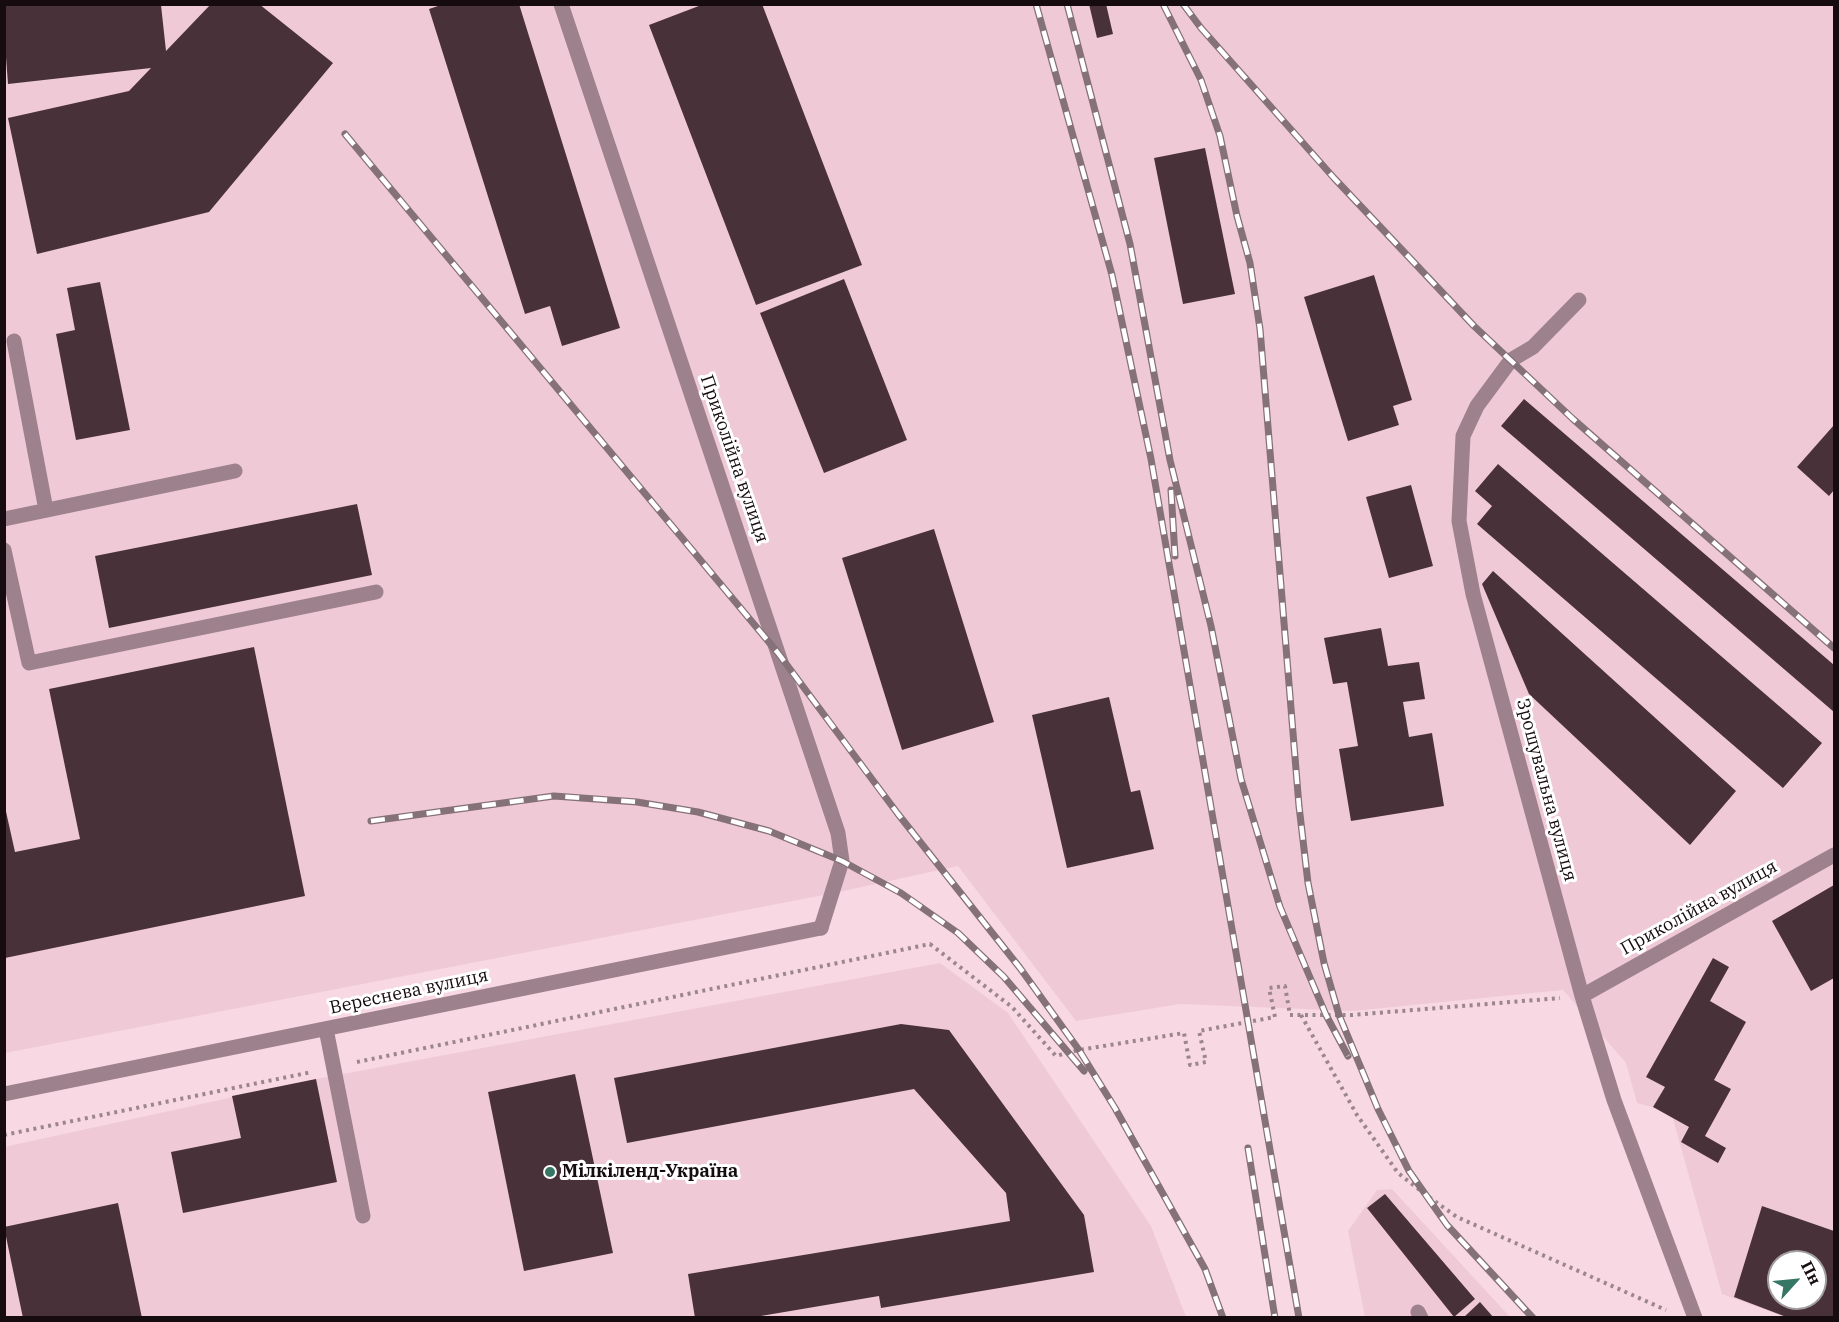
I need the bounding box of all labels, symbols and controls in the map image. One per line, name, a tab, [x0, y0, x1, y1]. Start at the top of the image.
street label: Приколійна вулиця	[695, 372, 773, 546]
street label: Зрошувальна вулиця	[1511, 696, 1581, 884]
street label: Приколійна вулиця	[1617, 856, 1781, 960]
street label: Вереснева вулиця	[328, 965, 490, 1019]
place label: Мілкіленд-Україна	[562, 1161, 738, 1183]
marker: Мілкіленд-Україна	[543, 1165, 557, 1179]
north arrow	[1767, 1250, 1827, 1310]
text: Пн	[1797, 1258, 1826, 1288]

